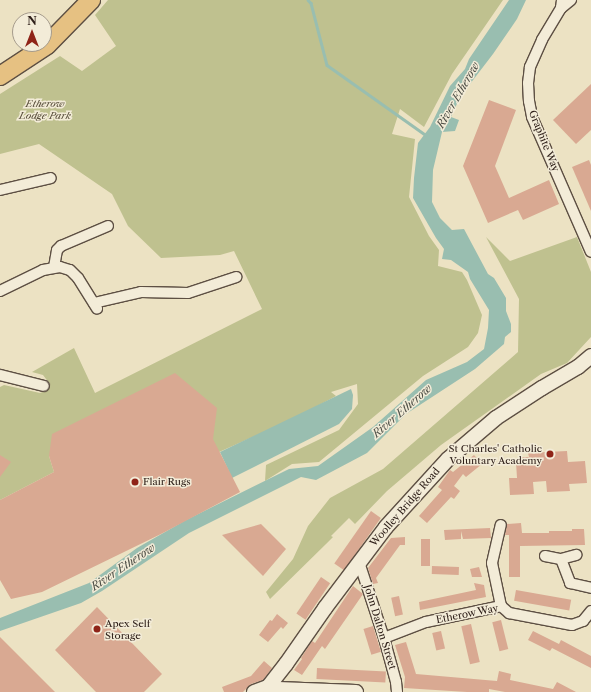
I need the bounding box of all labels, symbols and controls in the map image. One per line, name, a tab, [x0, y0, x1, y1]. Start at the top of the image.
north arrow	[12, 12, 52, 52]
text: N	[27, 14, 37, 28]
water label: River Etherow	[434, 60, 482, 130]
park label: Etherow Lodge Park	[19, 97, 71, 120]
street label: Graphite Way	[526, 108, 562, 174]
water label: River Etherow	[370, 382, 434, 440]
place label: St Charles' Catholic Voluntary Academy	[448, 442, 542, 466]
marker: St Charles' Catholic Voluntary Academy	[545, 449, 555, 459]
street label: Woolley Bridge Road	[368, 465, 442, 549]
place label: Flair Rugs	[143, 476, 191, 488]
marker: Flair Rugs	[130, 477, 140, 487]
water label: River Etherow	[89, 541, 157, 593]
street label: John Dalton Street	[361, 583, 399, 671]
street label: Etherow Way	[435, 602, 499, 626]
place label: Apex Self Storage	[105, 617, 150, 640]
marker: Apex Self Storage	[92, 624, 102, 634]

